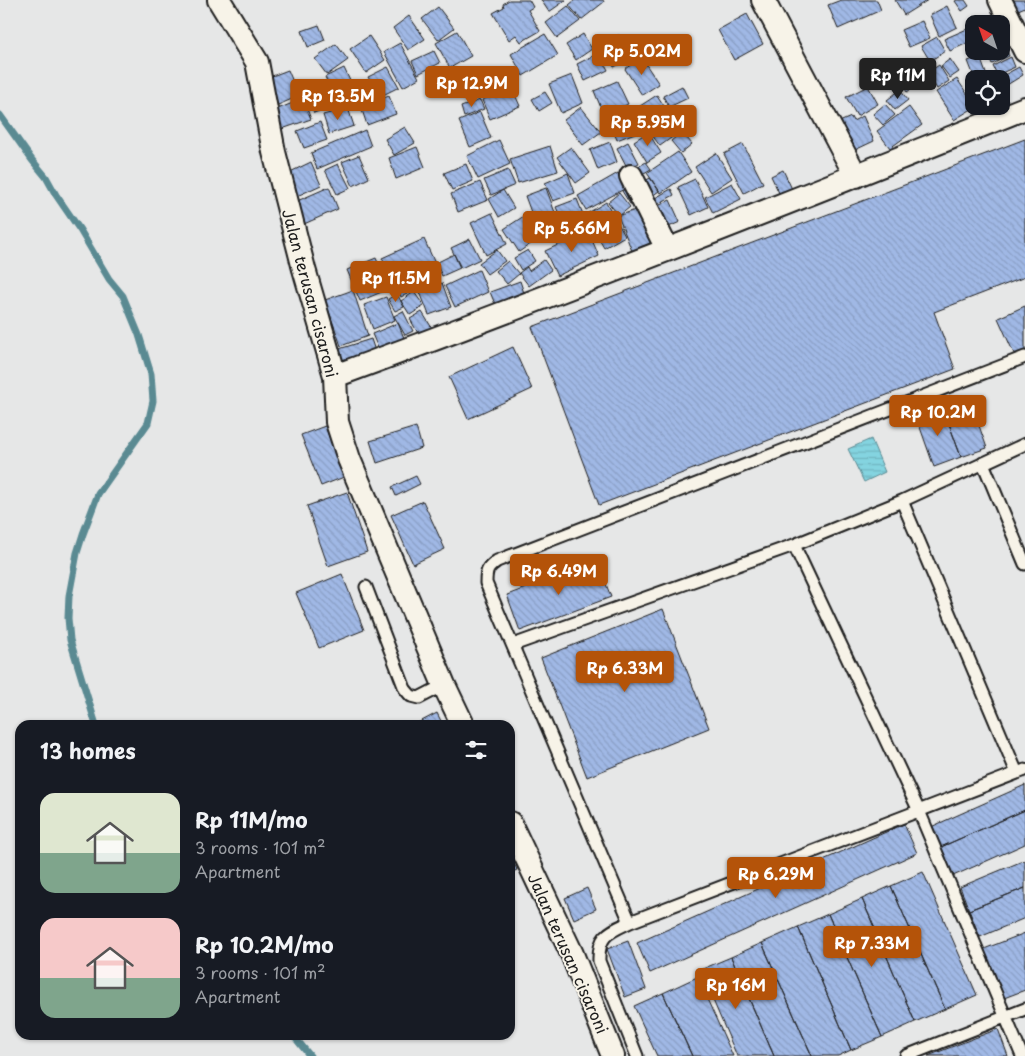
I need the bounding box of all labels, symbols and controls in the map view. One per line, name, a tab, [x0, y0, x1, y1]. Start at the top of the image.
north arrow	[965, 15, 1010, 60]
map controls	[965, 15, 1010, 115]
pin: Rp 5.02M	[590, 34, 694, 76]
text: Rp 5.02M	[603, 38, 681, 62]
pin: Rp 11M	[857, 58, 939, 100]
text: Rp 11M	[870, 62, 926, 86]
pin: Rp 12.9M	[420, 66, 524, 108]
text: Rp 12.9M	[436, 70, 508, 94]
button: locate	[965, 70, 1010, 115]
pin: Rp 13.5M	[286, 78, 390, 121]
text: Rp 13.5M	[301, 83, 375, 107]
pin: Rp 5.95M	[596, 104, 700, 147]
text: Rp 5.95M	[611, 109, 685, 133]
street label: Jalan terusan cisaroni	[277, 206, 345, 380]
pin: Rp 5.66M	[520, 210, 624, 253]
text: Rp 5.66M	[534, 215, 610, 239]
pin: Rp 11.5M	[344, 260, 448, 303]
text: Rp 11.5M	[361, 265, 431, 289]
pin: Rp 10.2M	[886, 394, 990, 437]
text: Rp 10.2M	[900, 399, 976, 423]
pin: Rp 6.49M	[507, 554, 611, 596]
text: Rp 6.49M	[521, 558, 597, 582]
pin: Rp 6.33M	[573, 650, 677, 693]
text: Rp 6.33M	[587, 655, 663, 679]
text: 13 homes	[40, 734, 136, 766]
icon: filters	[462, 736, 490, 764]
text: Rp 11M/mo	[195, 803, 308, 835]
icon: home	[80, 813, 140, 873]
text: 3 rooms · 101 m²	[195, 835, 326, 859]
pin: Rp 6.29M	[724, 856, 828, 899]
text: Apartment	[195, 859, 280, 883]
text: Rp 6.29M	[738, 861, 814, 885]
street label: Jalan terusan cisaroni	[523, 869, 615, 1037]
pin: Rp 7.33M	[820, 926, 924, 968]
text: Rp 10.2M/mo	[195, 928, 334, 960]
text: Rp 7.33M	[834, 930, 910, 954]
icon: home	[80, 938, 140, 998]
text: 3 rooms · 101 m²	[195, 960, 326, 984]
pin: Rp 16M	[695, 968, 777, 1010]
text: Rp 16M	[706, 972, 766, 996]
text: Apartment	[195, 984, 280, 1008]

